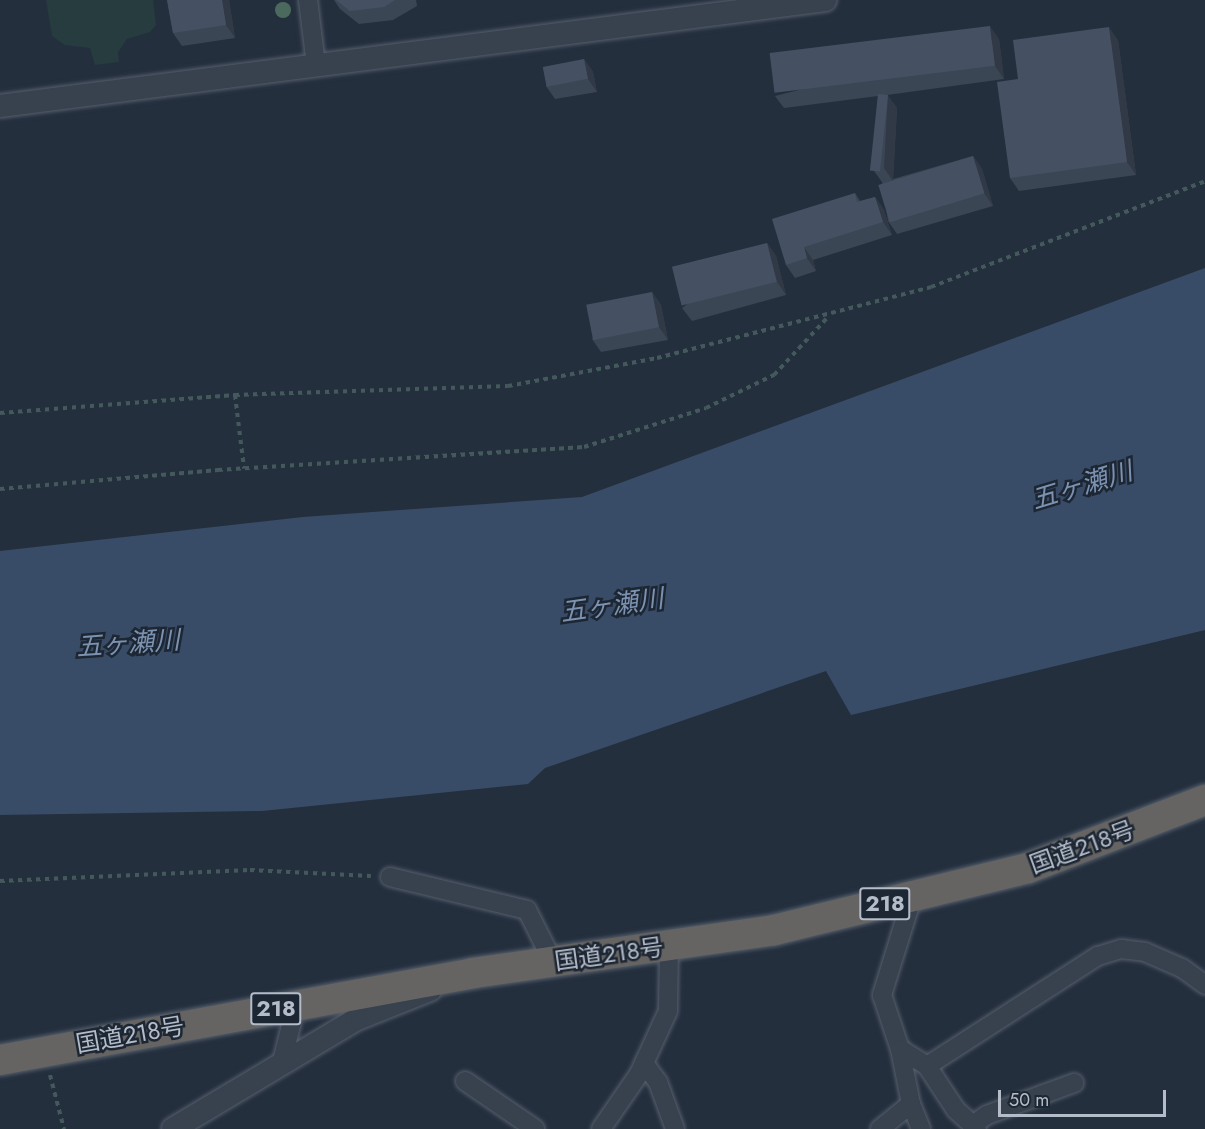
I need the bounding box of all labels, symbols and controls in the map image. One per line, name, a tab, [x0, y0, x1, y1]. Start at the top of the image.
water label: 五ヶ瀬川	[1028, 456, 1136, 516]
water label: 五ヶ瀬川	[558, 583, 666, 629]
water label: 五ヶ瀬川	[75, 625, 181, 663]
street label: 国道218号	[1026, 815, 1138, 879]
road number: 218	[858, 885, 912, 923]
street label: 国道218号	[553, 932, 665, 976]
road number: 218	[249, 990, 303, 1028]
street label: 国道218号	[74, 1011, 186, 1059]
scale bar	[1001, 1078, 1169, 1116]
text: 50 m	[1009, 1087, 1049, 1113]

